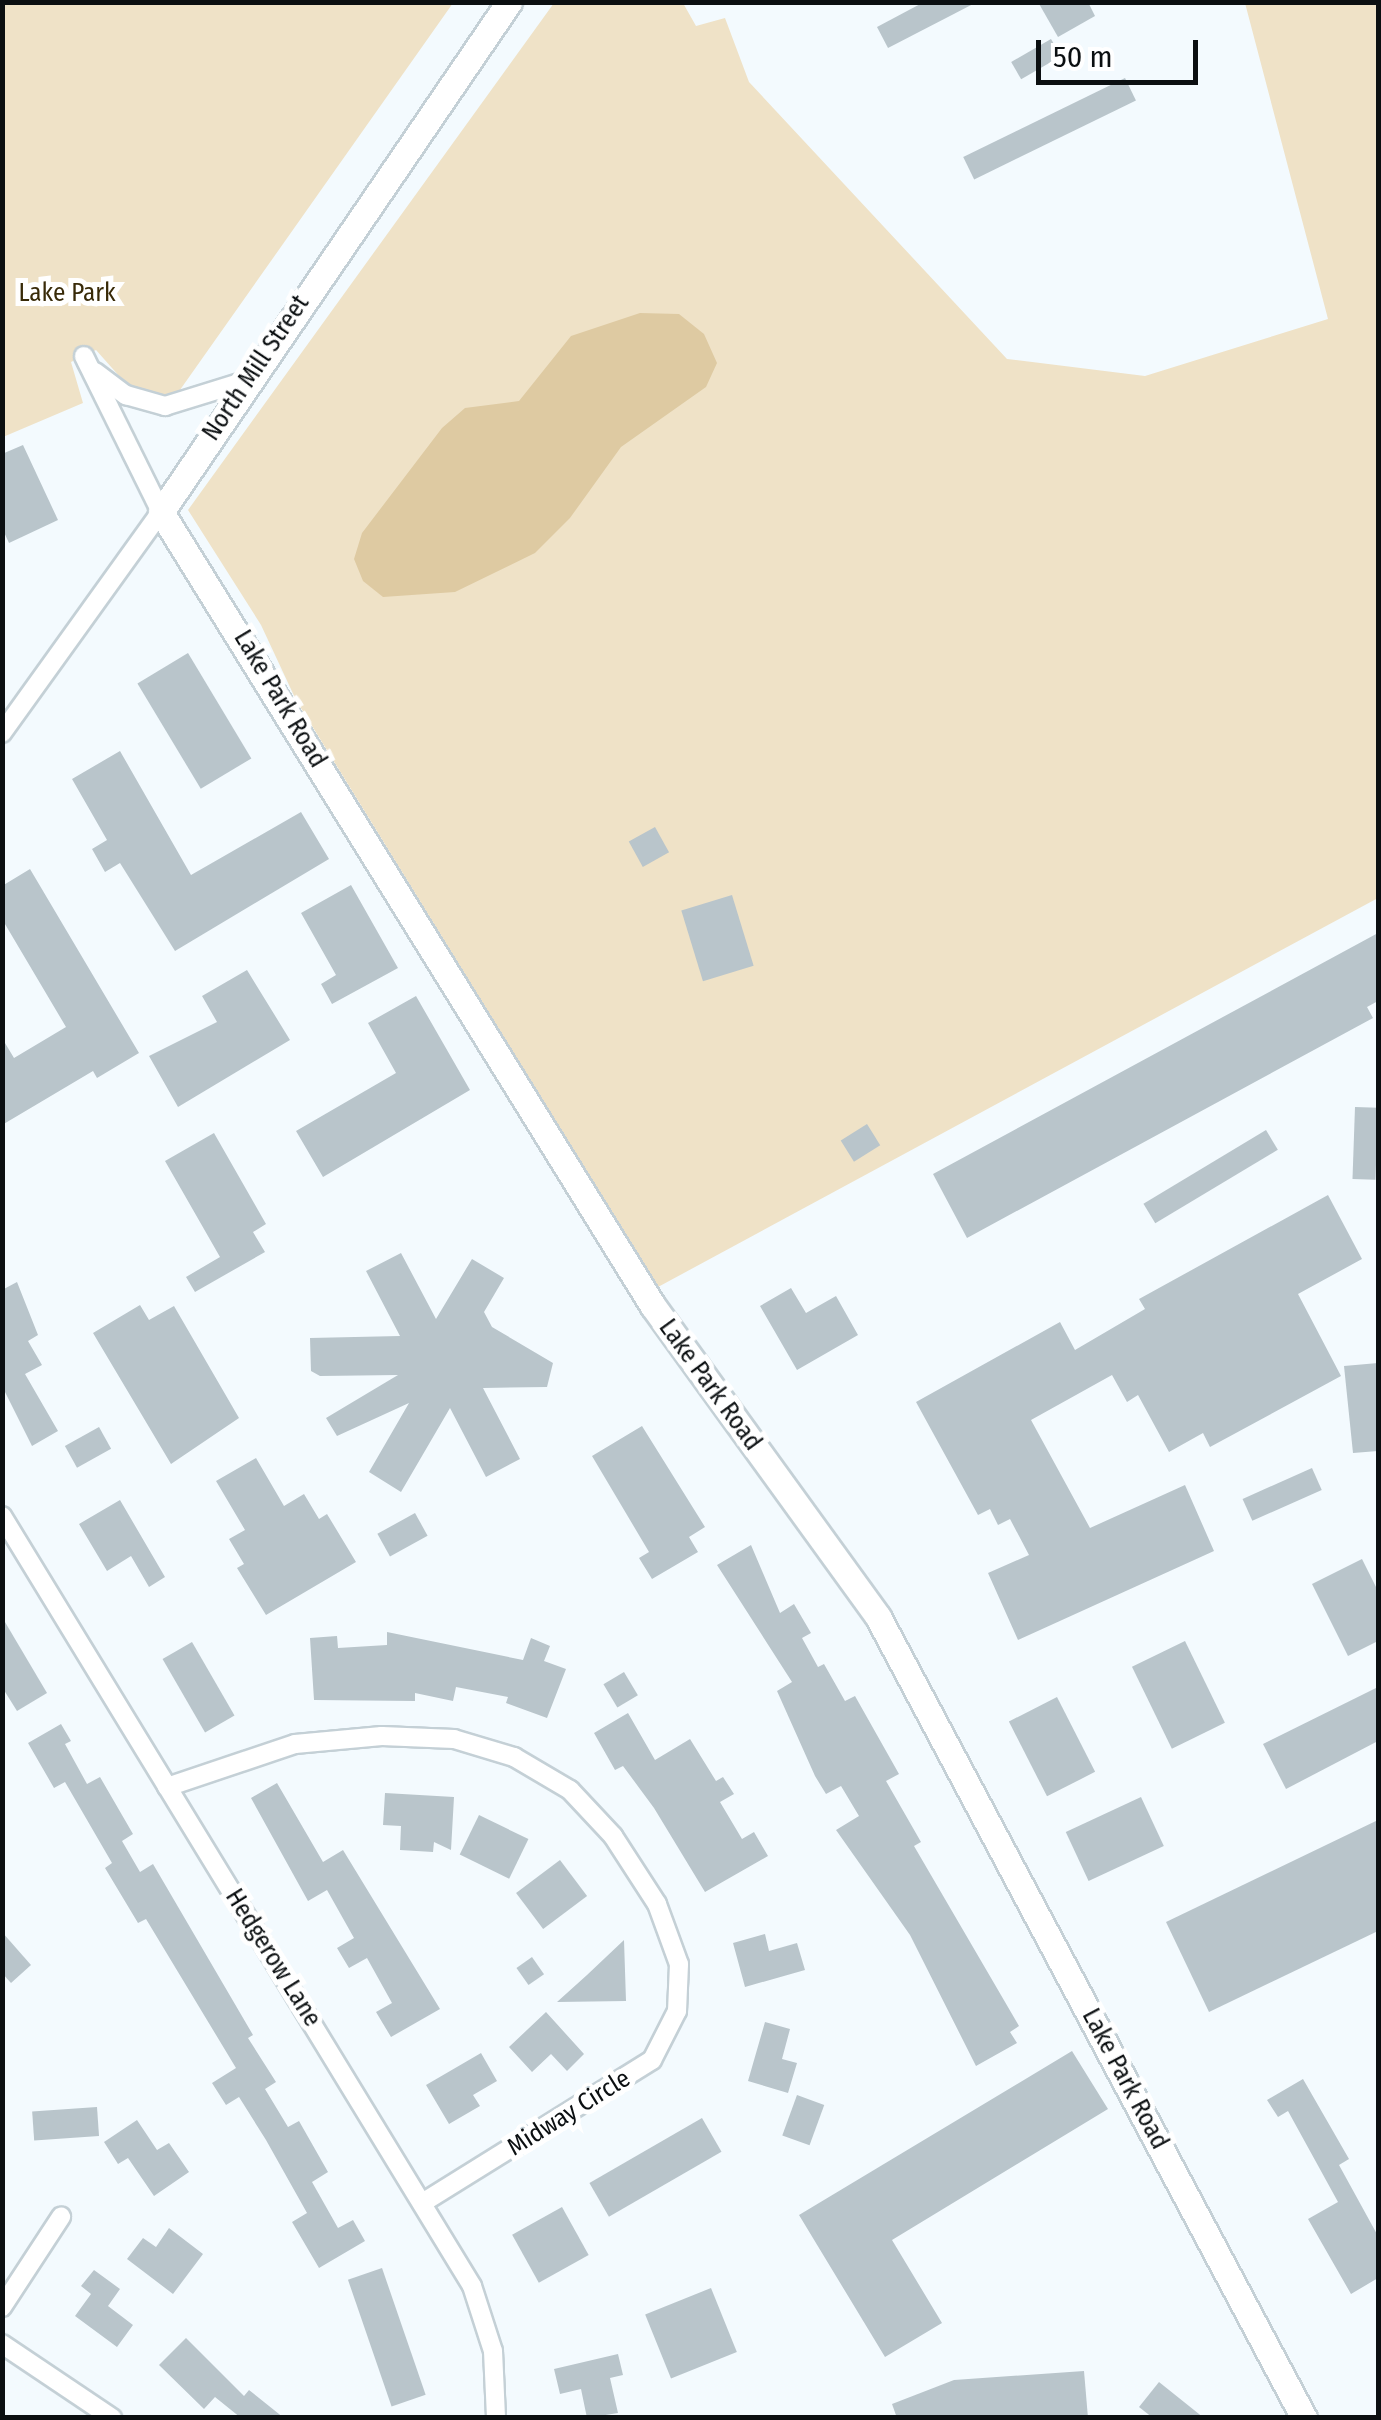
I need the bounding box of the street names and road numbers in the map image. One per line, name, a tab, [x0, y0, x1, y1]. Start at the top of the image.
street label: North Mill Street	[196, 290, 316, 446]
street label: Lake Park Road	[227, 625, 333, 773]
street label: Lake Park Road	[652, 1314, 768, 1456]
street label: Hedgerow Lane	[219, 1884, 327, 2032]
street label: Lake Park Road	[1075, 2004, 1175, 2154]
street label: Midway Circle	[502, 2063, 636, 2163]

